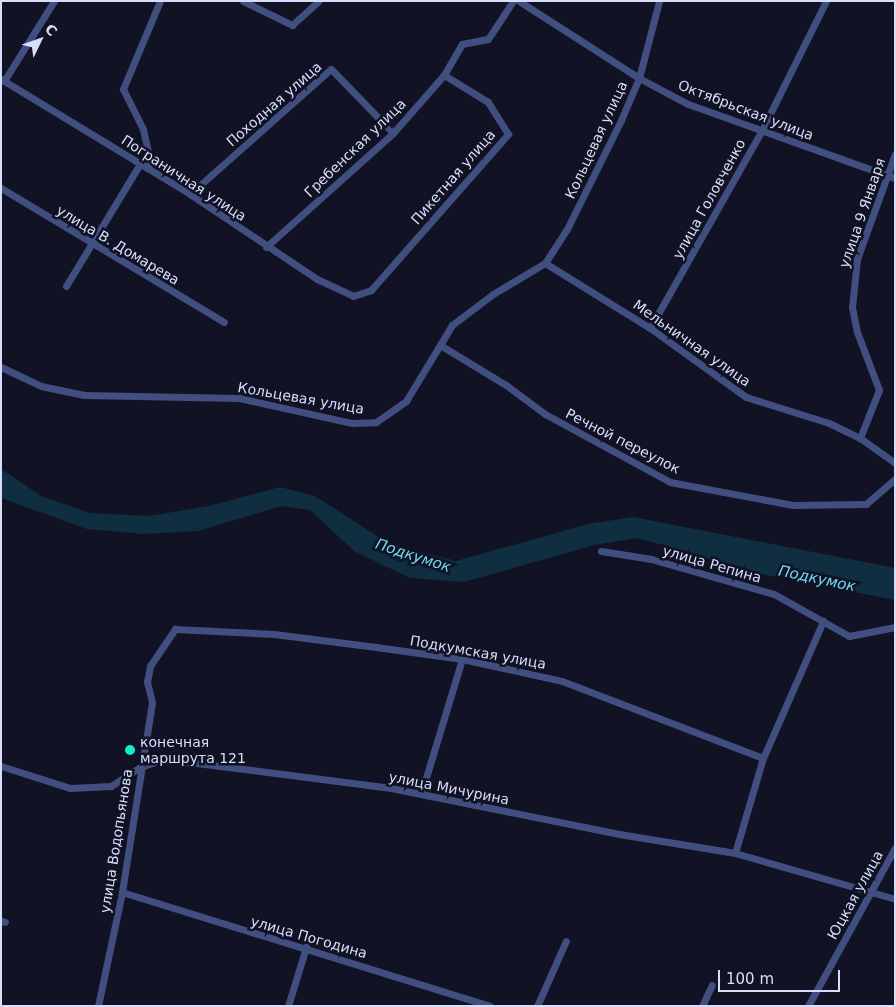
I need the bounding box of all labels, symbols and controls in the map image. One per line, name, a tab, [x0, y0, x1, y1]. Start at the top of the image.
north arrow	[15, 15, 65, 65]
text: С	[42, 21, 61, 39]
street label: Походная улица	[223, 58, 325, 150]
street label: Октябрьская улица	[676, 76, 816, 144]
street label: Кольцевая улица	[561, 78, 631, 202]
street label: Гребенская улица	[301, 95, 409, 201]
street label: Пикетная улица	[407, 126, 499, 228]
street label: Пограничная улица	[118, 131, 250, 225]
street label: улица Головченко	[669, 136, 749, 262]
street label: улица 9 Января	[835, 156, 889, 270]
street label: улица В. Домарева	[54, 202, 182, 288]
street label: Мельничная улица	[630, 296, 754, 390]
street label: Кольцевая улица	[237, 379, 365, 417]
street label: Речной переулок	[563, 405, 683, 477]
water label: Подкумок	[373, 535, 453, 577]
street label: улица Репина	[661, 542, 763, 586]
water label: Подкумок	[777, 562, 857, 596]
street label: Подкумская улица	[409, 632, 547, 672]
place label: конечная маршрута 121	[140, 734, 246, 766]
marker: конечная маршрута 121	[124, 744, 136, 756]
street label: улица Водопьянова	[96, 768, 136, 914]
street label: улица Мичурина	[387, 768, 511, 808]
street label: Юцкая улица	[824, 848, 886, 942]
street label: улица Погодина	[249, 912, 369, 962]
scale bar	[721, 960, 844, 992]
text: 100 m	[726, 970, 774, 988]

